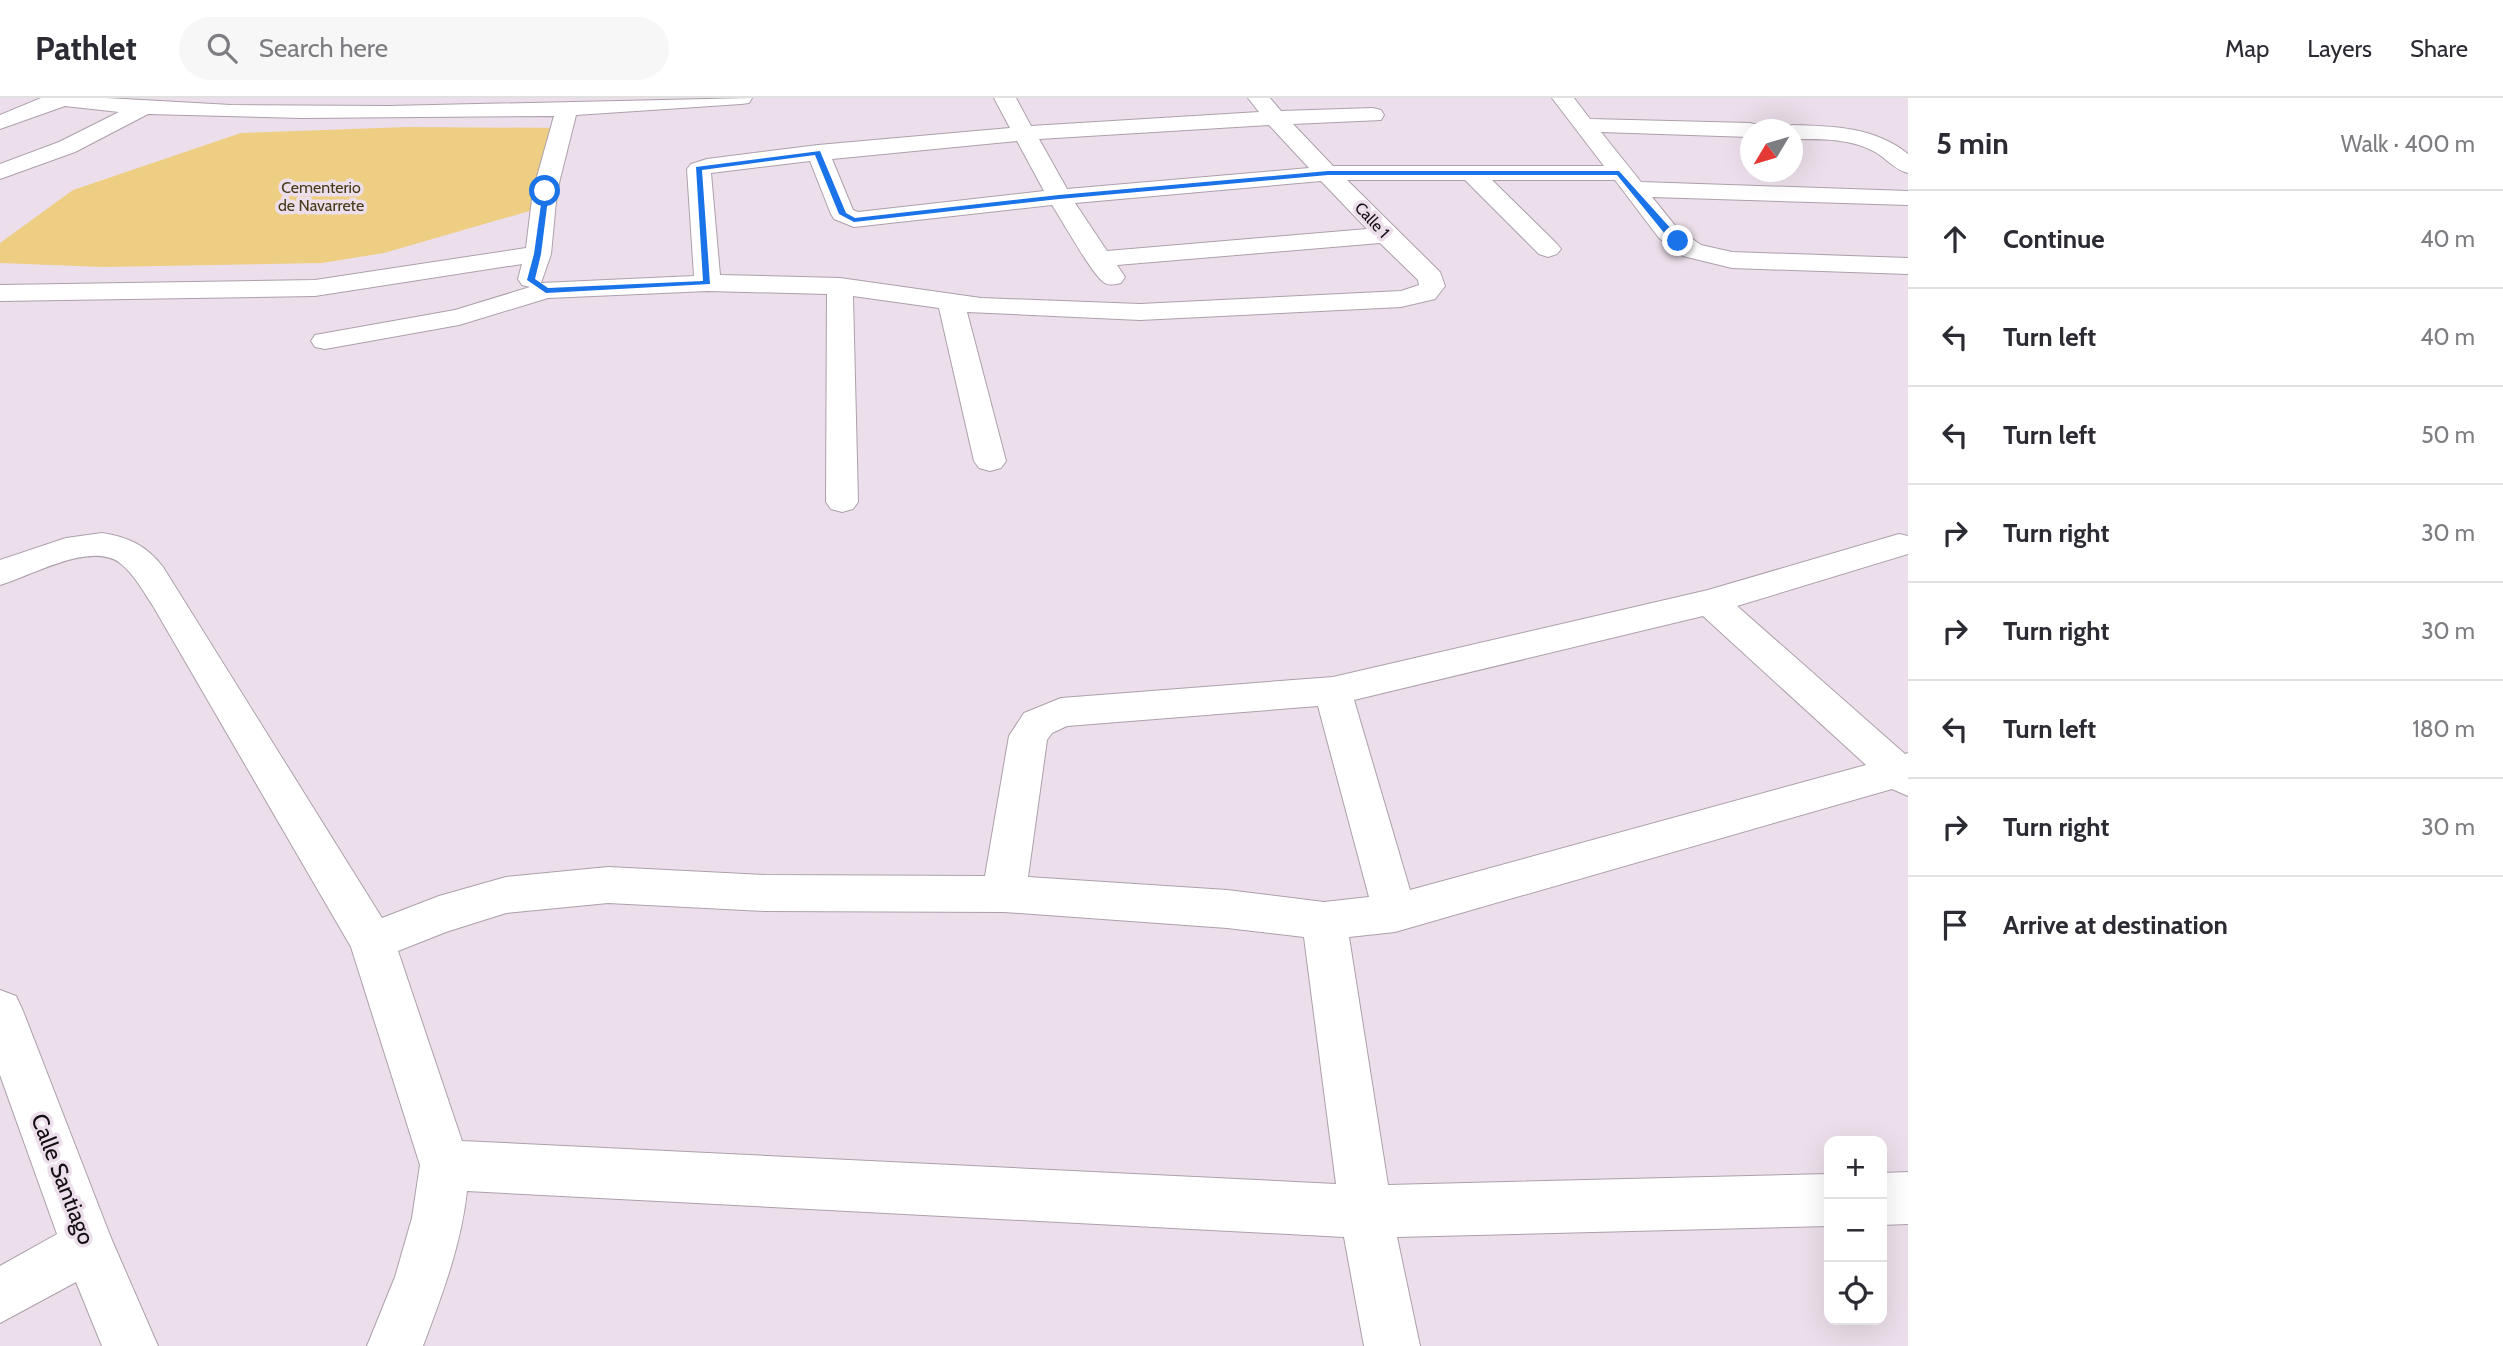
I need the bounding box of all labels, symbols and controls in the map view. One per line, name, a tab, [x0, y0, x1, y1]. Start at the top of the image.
search box	[179, 17, 669, 80]
text: Pathlet	[35, 28, 137, 68]
icon: search	[203, 29, 241, 67]
text: Search here	[259, 32, 388, 64]
text: Map	[2225, 34, 2269, 63]
text: Layers	[2307, 34, 2372, 63]
text: Share	[2410, 34, 2468, 63]
north arrow	[1740, 119, 1803, 182]
text: 5 min	[1936, 125, 2009, 162]
text: Walk · 400 m	[2341, 130, 2475, 158]
route start	[529, 175, 560, 206]
park label: Cementerio de Navarrete	[278, 178, 364, 215]
street label: Calle 1	[1351, 198, 1393, 242]
icon: ahead	[1936, 220, 1974, 258]
text: Continue	[2003, 223, 2105, 255]
route end	[1662, 225, 1693, 256]
text: 40 m	[2420, 225, 2475, 253]
icon: left	[1936, 318, 1974, 356]
text: Turn left	[2003, 321, 2096, 353]
text: 40 m	[2420, 323, 2475, 351]
icon: left	[1936, 416, 1974, 454]
text: Turn left	[2003, 419, 2096, 451]
text: 50 m	[2421, 421, 2475, 449]
icon: right	[1936, 514, 1974, 552]
text: Turn right	[2003, 517, 2109, 549]
text: 30 m	[2421, 519, 2475, 547]
icon: right	[1936, 612, 1974, 650]
text: Turn right	[2003, 615, 2109, 647]
text: 30 m	[2421, 617, 2475, 645]
icon: left	[1936, 710, 1974, 748]
text: Turn left	[2003, 713, 2096, 745]
text: 180 m	[2412, 715, 2475, 743]
icon: right	[1936, 808, 1974, 846]
text: Turn right	[2003, 811, 2109, 843]
text: 30 m	[2421, 813, 2475, 841]
icon: arrive	[1936, 906, 1974, 944]
text: Arrive at destination	[2003, 909, 2228, 941]
street label: Calle Santiago	[25, 1110, 101, 1248]
map controls	[1824, 1136, 1887, 1325]
button: +	[1824, 1136, 1887, 1199]
button: −	[1824, 1199, 1887, 1262]
button: locate	[1824, 1262, 1887, 1325]

